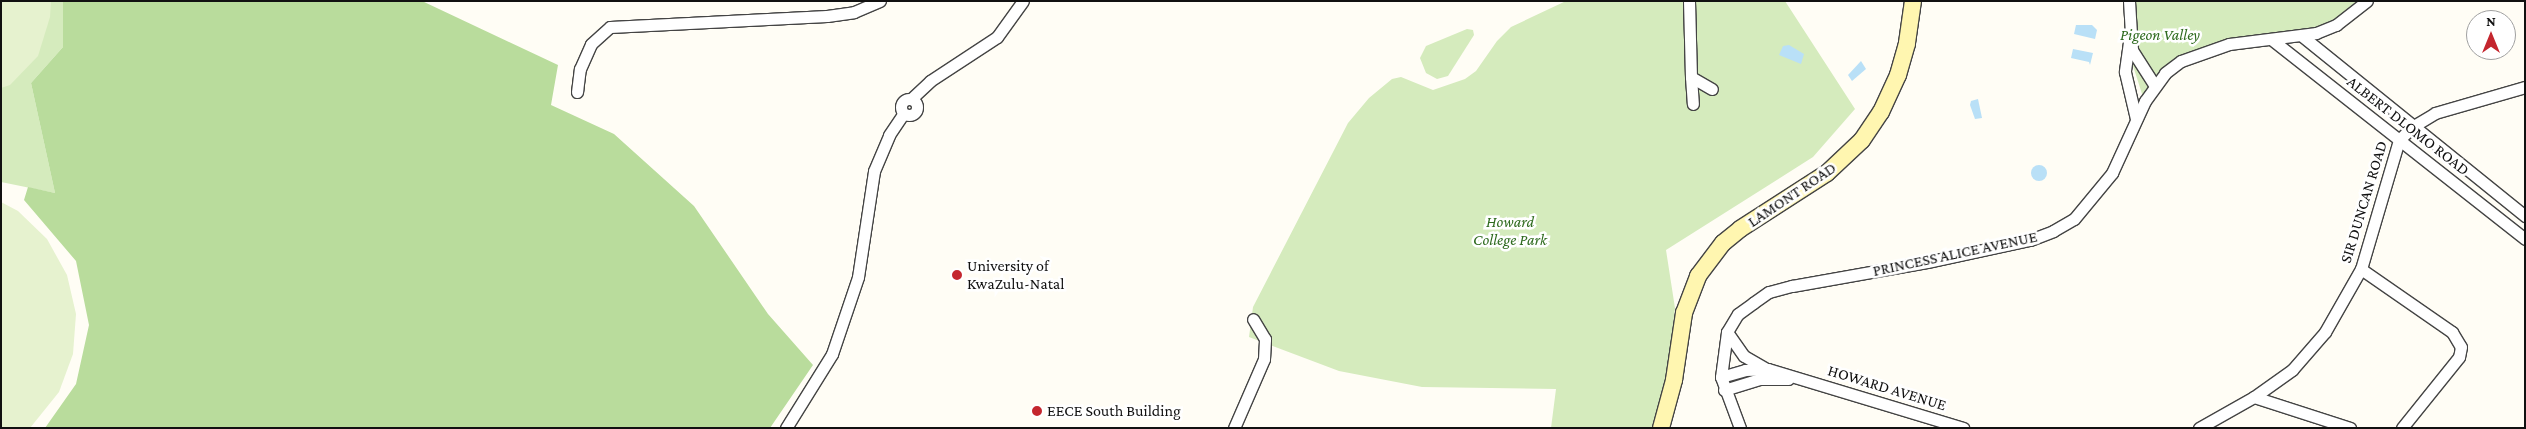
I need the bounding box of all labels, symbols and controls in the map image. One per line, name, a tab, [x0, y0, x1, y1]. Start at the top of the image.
north arrow	[2466, 10, 2516, 60]
text: N	[2486, 13, 2496, 29]
park label: Pigeon Valley	[2120, 25, 2200, 45]
street label: ALBERT DLOMO ROAD	[2343, 72, 2473, 180]
street label: SIR DUNCAN ROAD	[2336, 139, 2392, 265]
street label: LAMONT ROAD	[1744, 158, 1840, 232]
park label: Howard College Park	[1473, 212, 1547, 250]
street label: PRINCESS ALICE AVENUE	[1871, 227, 2039, 281]
place label: University of KwaZulu-Natal	[967, 256, 1064, 294]
marker: University of KwaZulu-Natal	[951, 269, 963, 281]
street label: HOWARD AVENUE	[1825, 361, 1949, 415]
place label: EECE South Building	[1047, 401, 1181, 421]
marker: EECE South Building	[1031, 405, 1043, 417]

